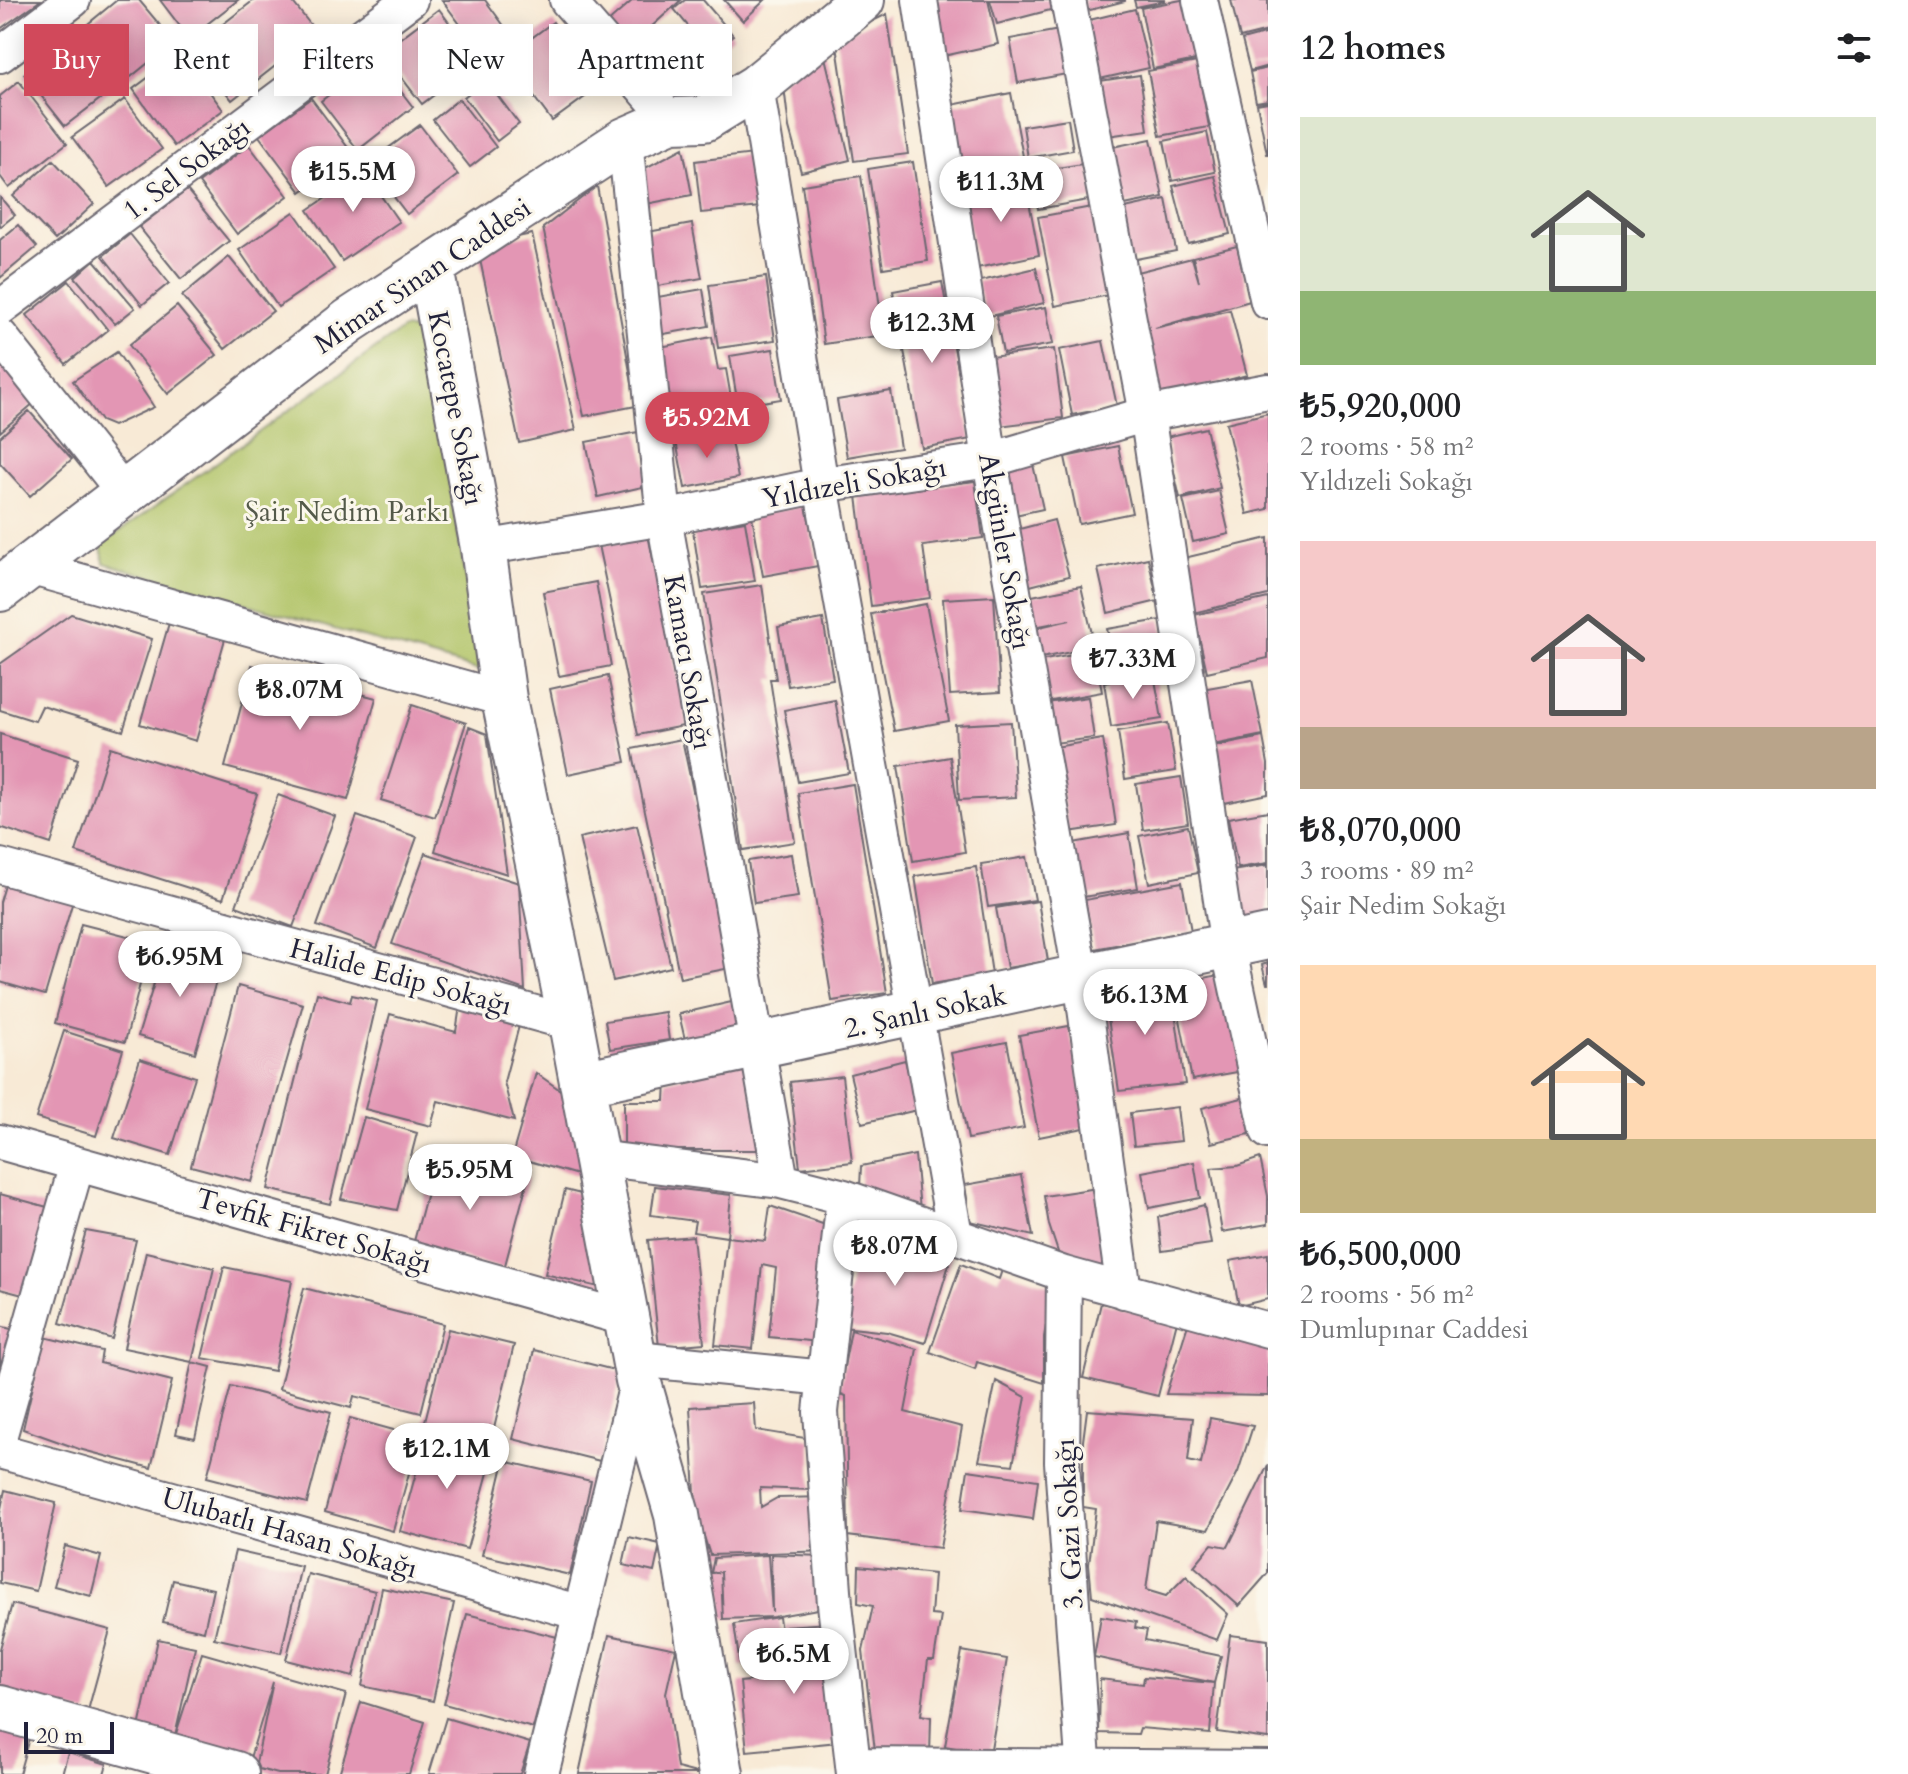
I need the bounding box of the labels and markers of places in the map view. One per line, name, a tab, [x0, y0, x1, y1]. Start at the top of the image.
pin: ₺15.5M	[288, 146, 418, 214]
pin: ₺11.3M	[936, 156, 1066, 224]
pin: ₺12.3M	[867, 297, 997, 365]
pin: ₺5.92M	[642, 392, 772, 460]
pin: ₺7.33M	[1068, 633, 1198, 701]
pin: ₺8.07M	[235, 664, 365, 732]
pin: ₺6.95M	[115, 931, 245, 999]
pin: ₺6.13M	[1080, 969, 1210, 1037]
pin: ₺5.95M	[405, 1144, 535, 1212]
pin: ₺8.07M	[830, 1220, 960, 1288]
pin: ₺12.1M	[382, 1423, 512, 1491]
pin: ₺6.5M	[738, 1628, 850, 1696]

